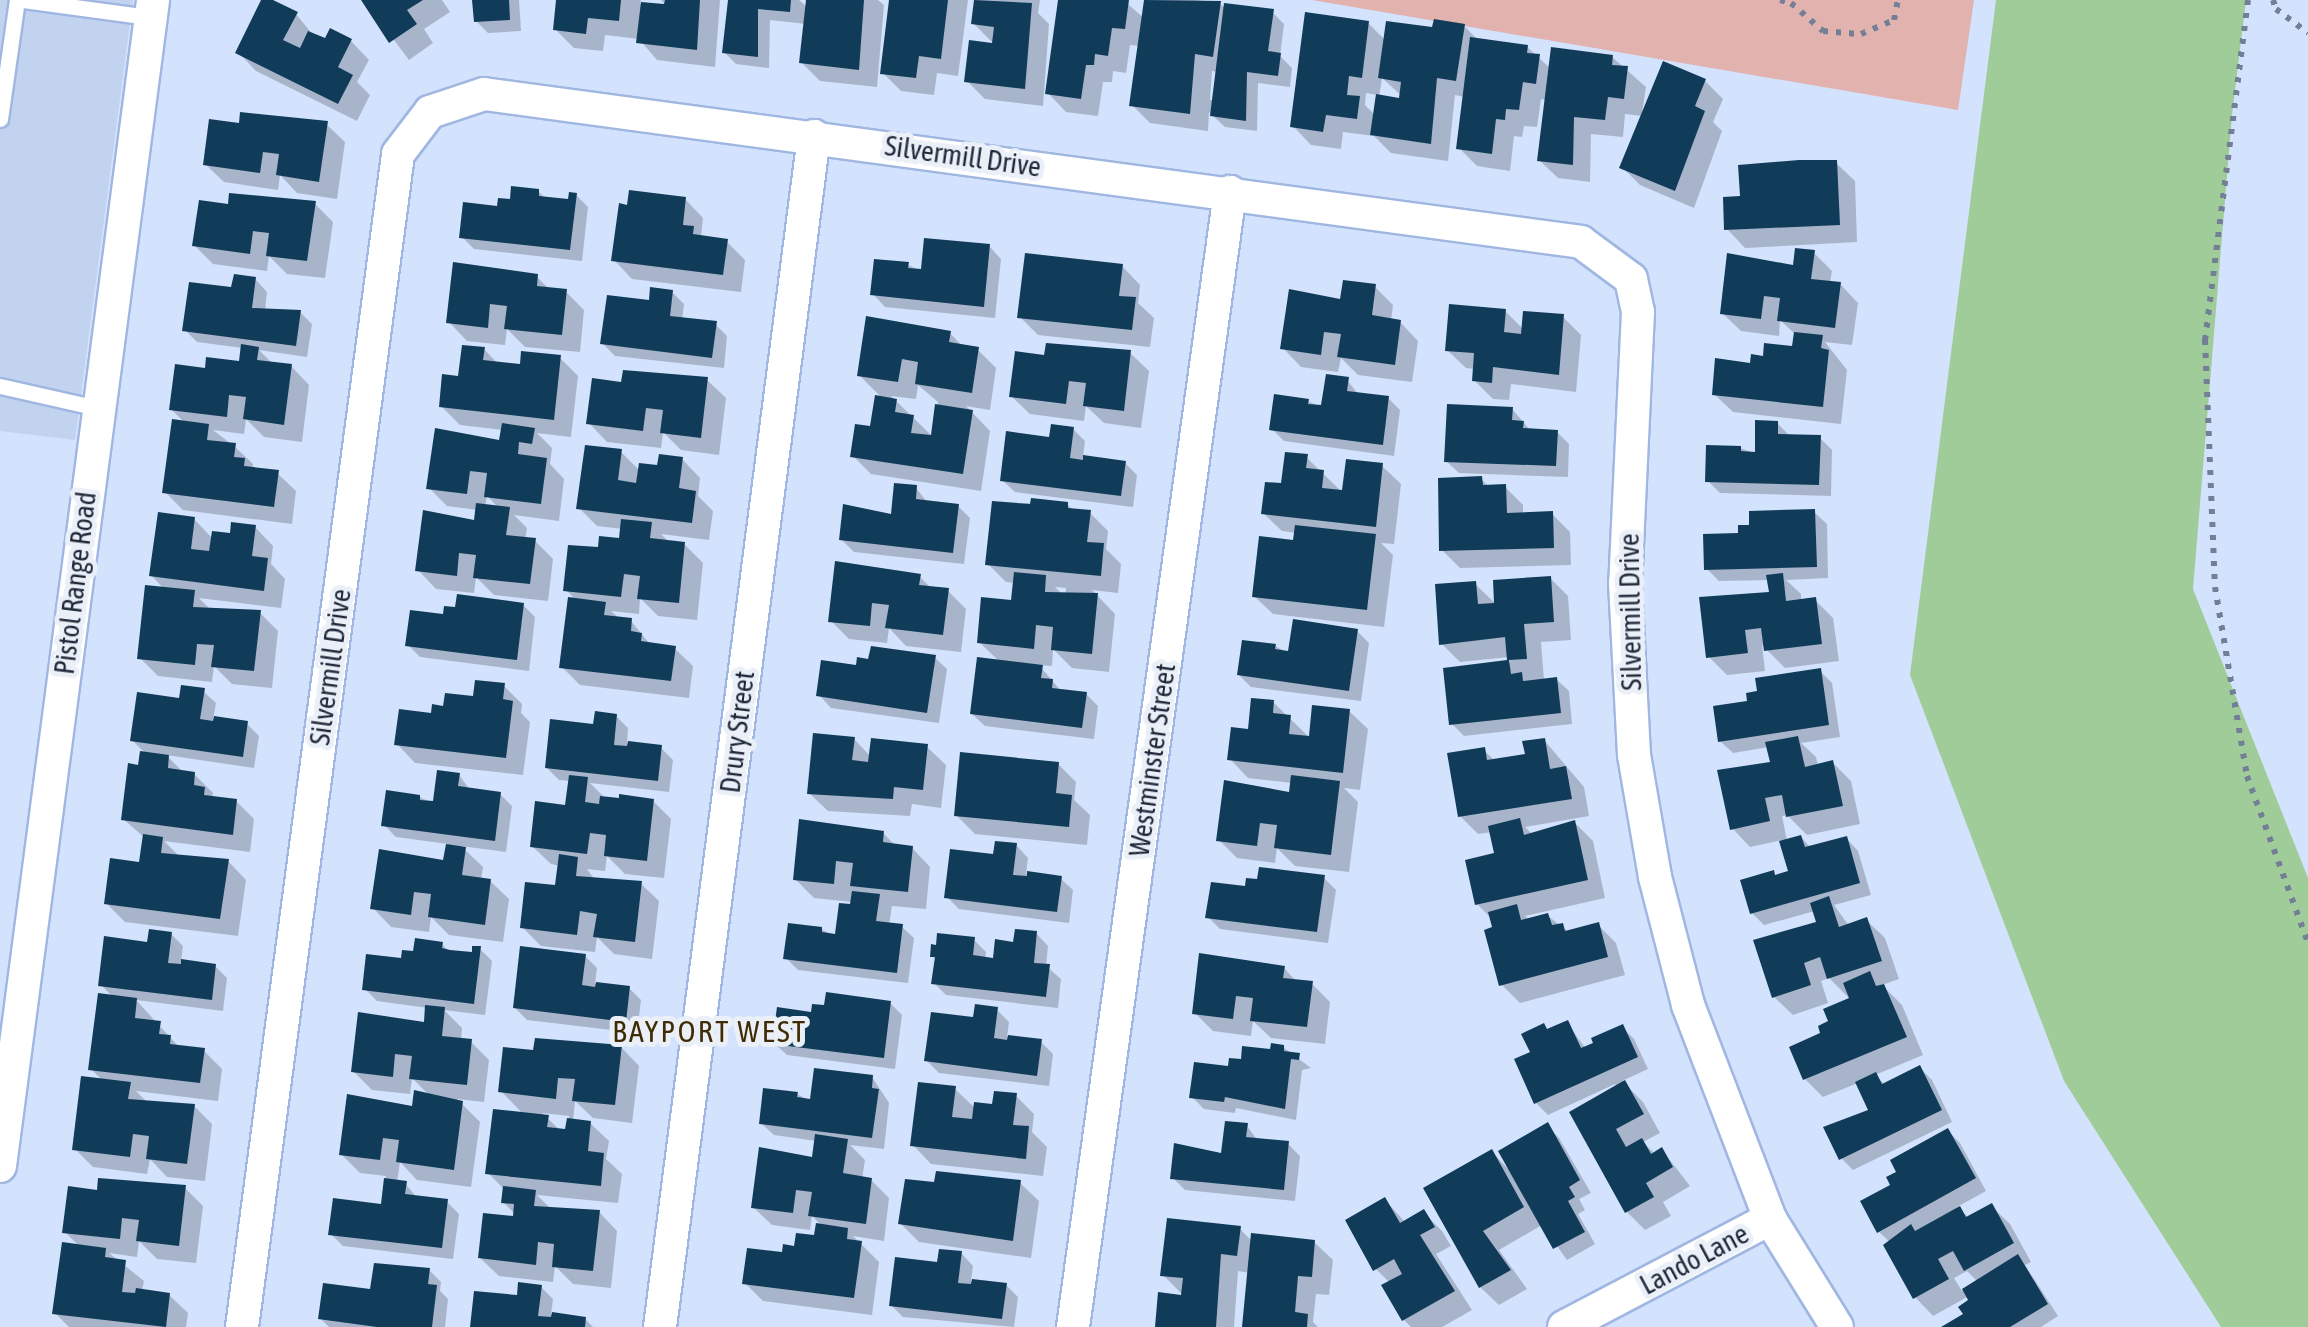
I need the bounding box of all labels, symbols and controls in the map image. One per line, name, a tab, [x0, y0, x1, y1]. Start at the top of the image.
street label: Silvermill Drive	[883, 128, 1043, 184]
street label: Pistol Range Road	[47, 490, 103, 676]
street label: Silvermill Drive	[1612, 533, 1648, 691]
street label: Silvermill Drive	[302, 587, 358, 747]
street label: Westminster Street	[1122, 662, 1182, 858]
street label: Drury Street	[713, 669, 761, 795]
district label: BAYPORT WEST	[612, 1013, 808, 1049]
street label: Lando Lane	[1634, 1217, 1754, 1301]

